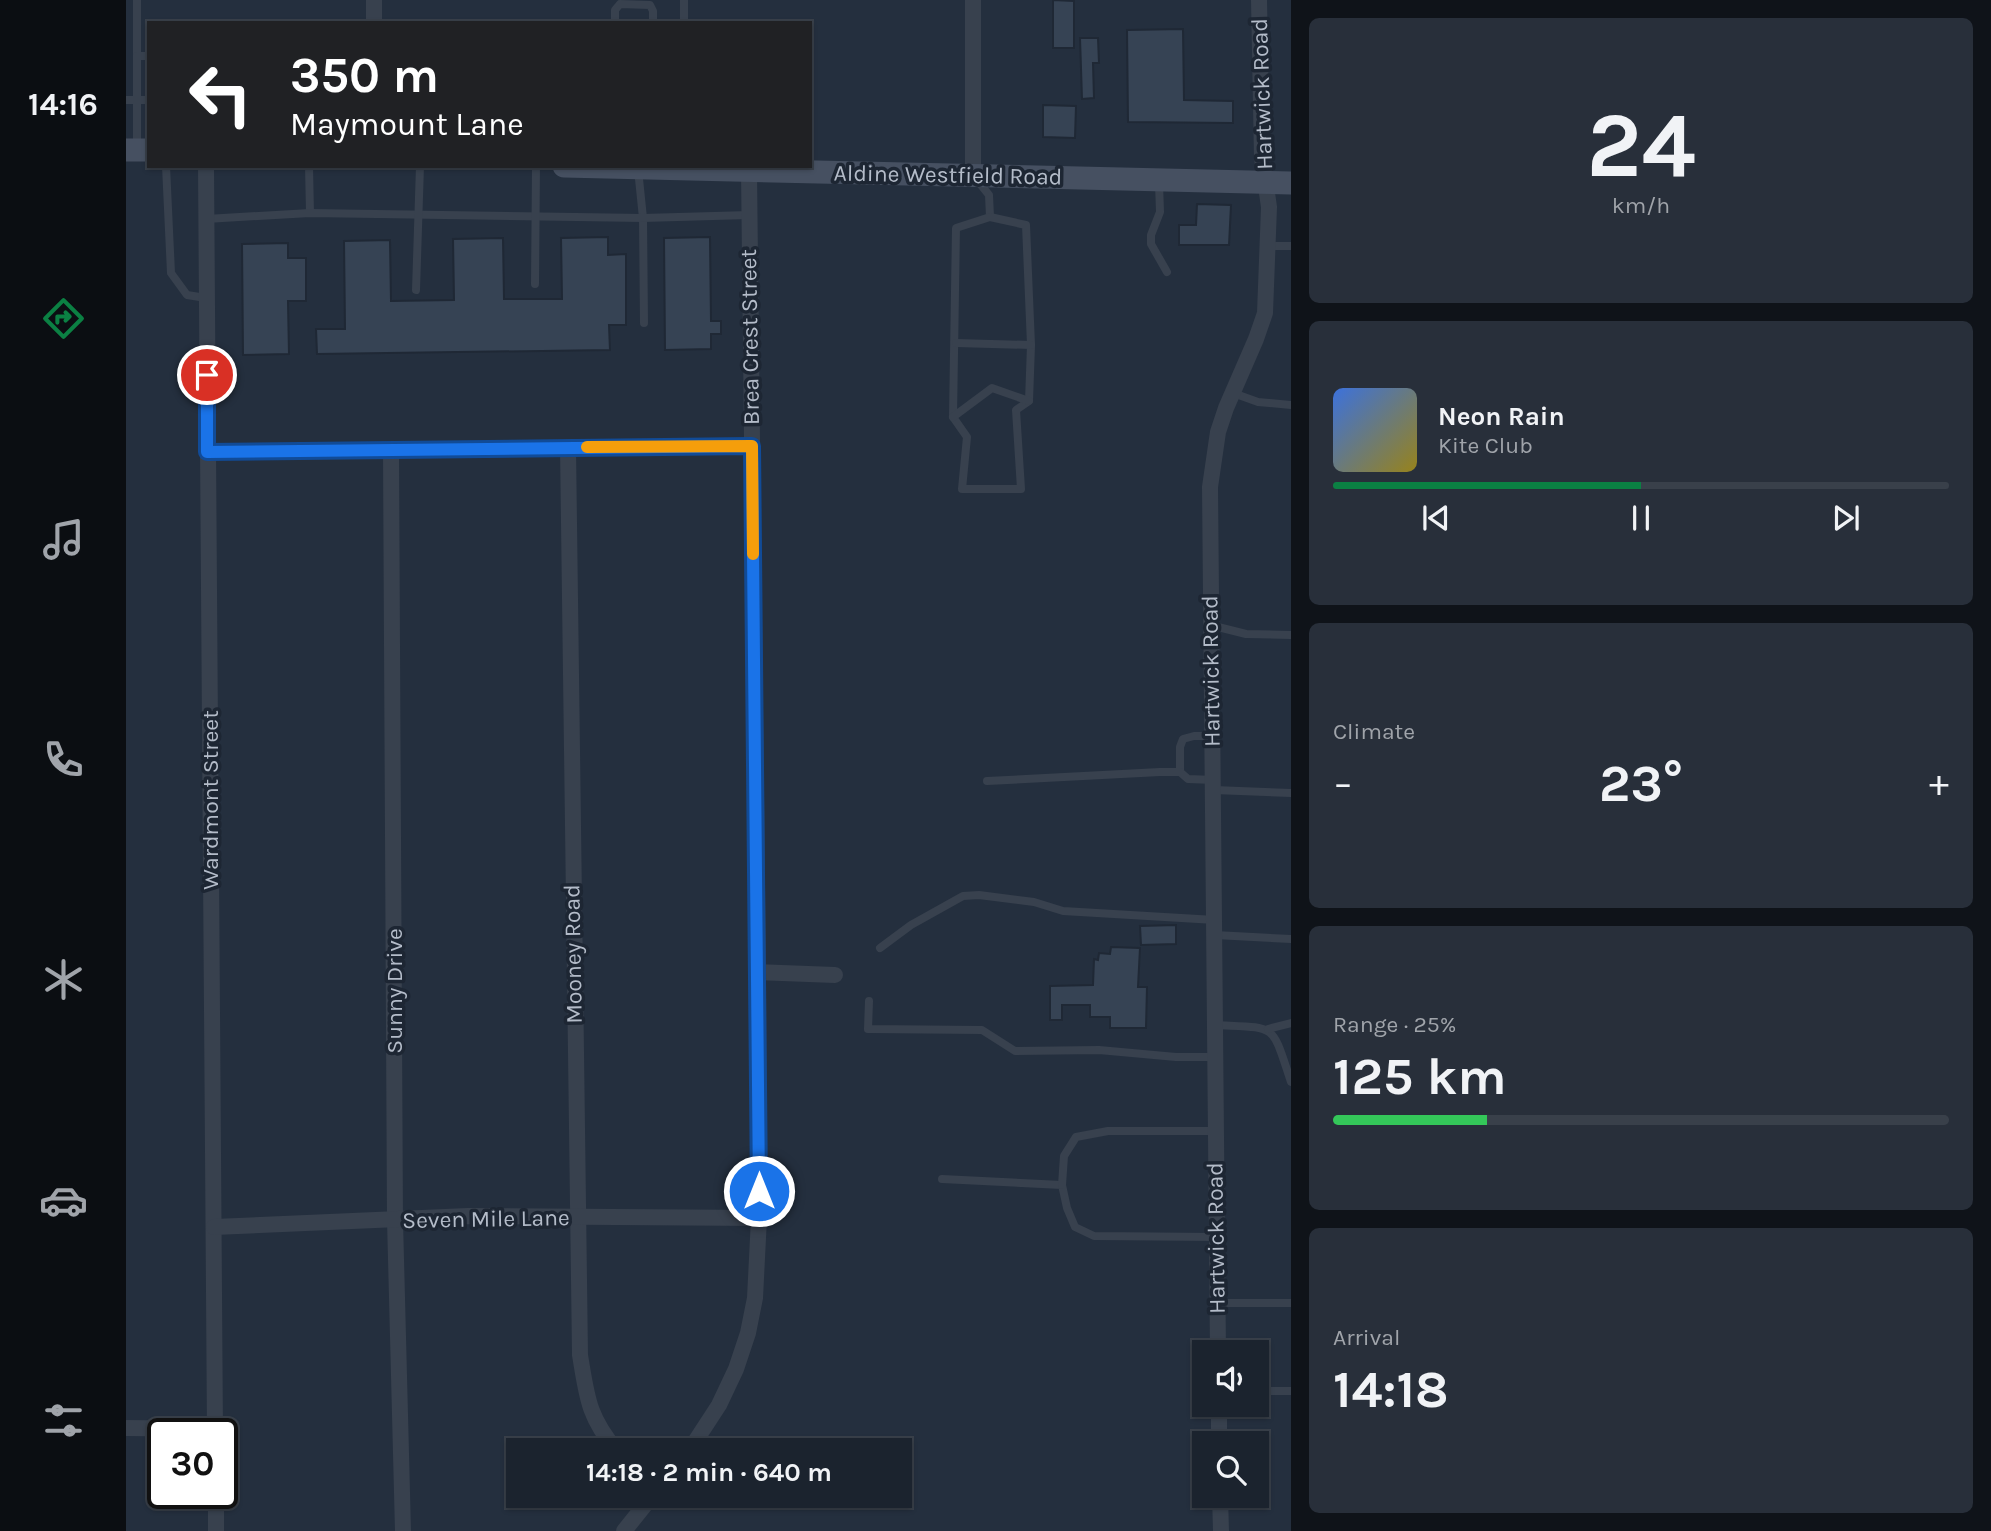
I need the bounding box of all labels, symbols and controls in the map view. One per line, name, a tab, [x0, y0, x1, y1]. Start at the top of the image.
street label: Hartwick Road	[1246, 18, 1278, 170]
text: 350 m	[290, 47, 439, 104]
icon: left	[175, 49, 266, 140]
text: 14:16	[28, 86, 98, 123]
text: 24	[1586, 93, 1696, 199]
text: Maymount Lane	[290, 106, 524, 143]
street label: Aldine Westfield Road	[833, 160, 1063, 190]
text: km/h	[1612, 192, 1670, 219]
street label: Brea Crest Street	[735, 248, 765, 425]
icon: directions	[39, 294, 88, 343]
pin	[177, 345, 237, 405]
icon: arrive	[188, 356, 226, 394]
text: Neon Rain	[1438, 401, 1565, 432]
text: Kite Club	[1438, 432, 1533, 459]
icon: previous	[1417, 499, 1455, 537]
icon: pause	[1622, 499, 1660, 537]
icon: next	[1827, 499, 1865, 537]
icon: music	[39, 515, 88, 564]
street label: Hartwick Road	[1196, 595, 1226, 747]
street label: Wardmont Street	[197, 710, 224, 890]
text: Climate	[1333, 718, 1415, 745]
icon: phone	[39, 735, 88, 784]
text: 23°	[1599, 753, 1683, 814]
text: −	[1333, 761, 1353, 806]
text: +	[1929, 761, 1949, 806]
street label: Mooney Road	[558, 884, 588, 1024]
street label: Sunny Drive	[381, 928, 408, 1054]
icon: climate	[39, 955, 88, 1004]
text: Range · 25%	[1333, 1011, 1456, 1038]
text: 125 km	[1333, 1046, 1507, 1107]
position arrow	[722, 1154, 796, 1228]
street label: Hartwick Road	[1201, 1162, 1231, 1314]
icon: car	[39, 1176, 88, 1225]
street label: Seven Mile Lane	[402, 1204, 570, 1234]
text: Arrival	[1333, 1324, 1400, 1351]
map controls	[1192, 1340, 1269, 1508]
button: sound	[1192, 1340, 1269, 1417]
text: 14:18	[1333, 1359, 1449, 1420]
icon: filters	[39, 1396, 88, 1445]
speed limit sign: 30	[147, 1418, 238, 1509]
button: search	[1192, 1431, 1269, 1508]
text: 14:18 · 2 min · 640 m	[586, 1457, 832, 1488]

